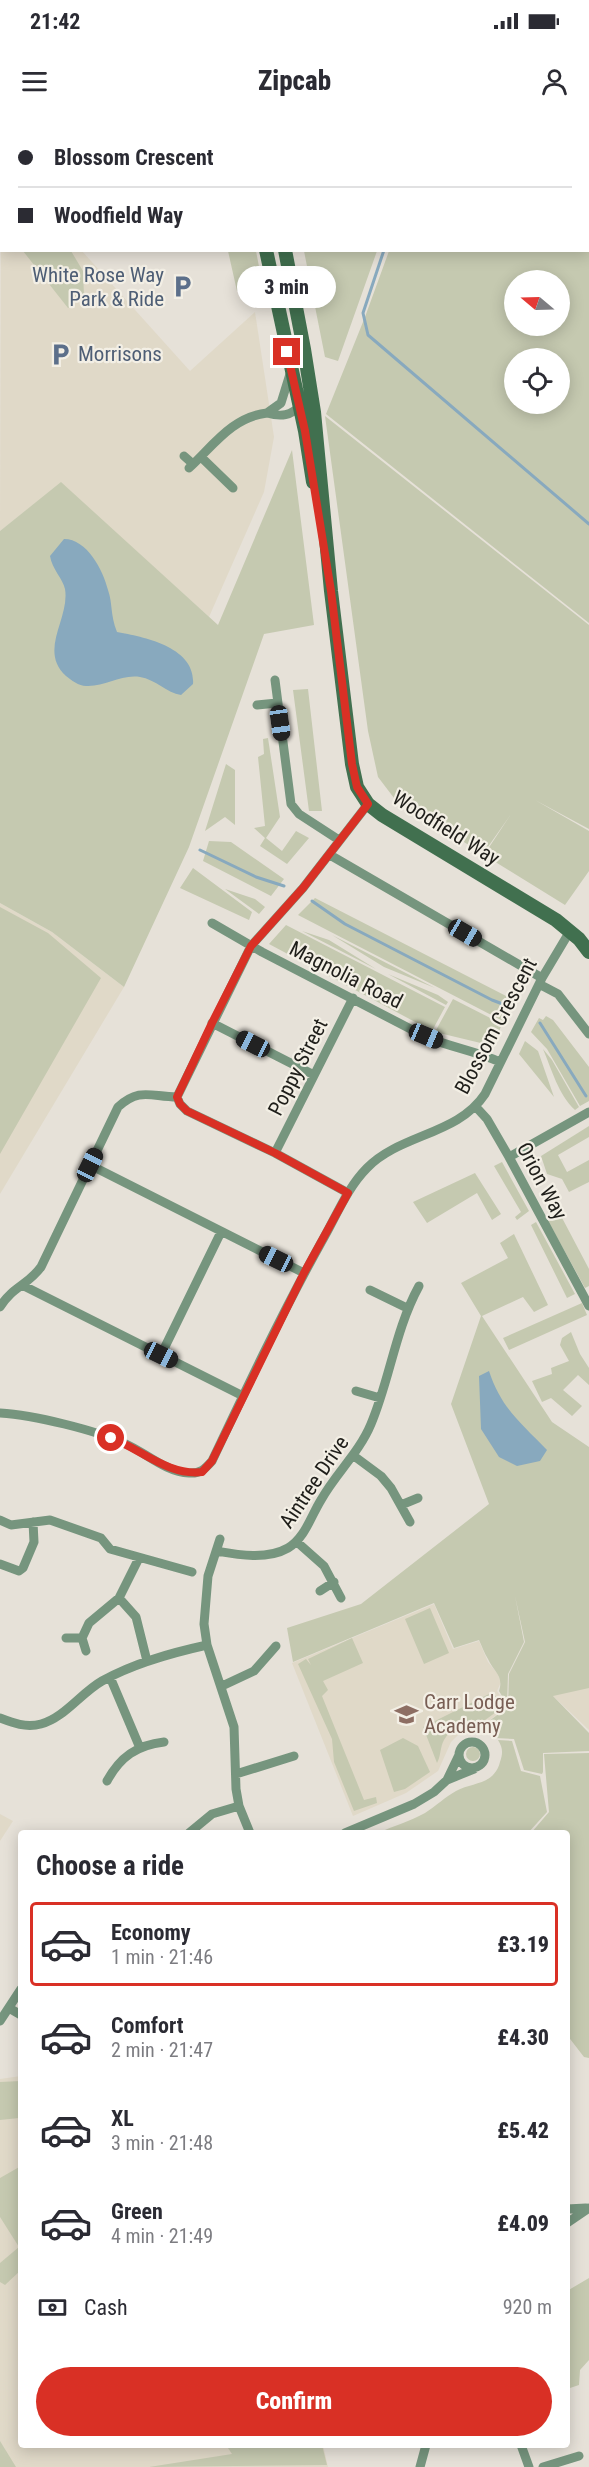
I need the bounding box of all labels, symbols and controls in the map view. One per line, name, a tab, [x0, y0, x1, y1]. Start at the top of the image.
text: 21:42	[30, 9, 81, 34]
icon: menu	[18, 65, 51, 98]
text: Zipcab	[258, 65, 331, 97]
icon: person	[538, 65, 571, 98]
text: Blossom Crescent	[54, 145, 214, 170]
text: Woodfield Way	[54, 203, 183, 228]
place label: White Rose Way Park & Ride	[32, 263, 164, 311]
callout: 3 min	[238, 265, 336, 307]
north arrow	[504, 270, 570, 336]
map controls	[504, 270, 570, 414]
parking icon: White Rose Way Park & Ride	[169, 274, 195, 300]
text: 3 min	[264, 275, 309, 299]
route end	[273, 338, 300, 365]
parking icon: Morrisons	[47, 341, 73, 367]
place label: Morrisons	[78, 342, 162, 366]
button: locate	[504, 348, 570, 414]
car	[269, 704, 291, 742]
street label: Woodfield Way	[388, 786, 504, 871]
car	[445, 916, 485, 950]
street label: Magnolia Road	[285, 936, 407, 1014]
street label: Blossom Crescent	[450, 954, 542, 1098]
street label: Poppy Street	[263, 1015, 333, 1119]
car	[406, 1021, 446, 1051]
car	[233, 1028, 273, 1060]
street label: Orion Way	[512, 1138, 572, 1224]
car	[74, 1145, 106, 1185]
car	[256, 1243, 296, 1275]
car	[141, 1339, 181, 1371]
route start	[97, 1424, 124, 1451]
street label: Aintree Drive	[274, 1431, 354, 1533]
place label: Carr Lodge Academy	[424, 1690, 515, 1738]
school or university icon: Carr Lodge Academy	[393, 1701, 419, 1727]
text: Choose a ride	[36, 1850, 184, 1882]
icon: car	[39, 1917, 93, 1971]
text: Economy	[111, 1920, 191, 1945]
text: £3.19	[497, 1932, 549, 1957]
text: 1 min · 21:46	[111, 1945, 213, 1969]
icon: car	[39, 2010, 93, 2064]
text: Comfort	[111, 2013, 184, 2038]
text: £4.30	[497, 2025, 549, 2050]
text: 2 min · 21:47	[111, 2038, 213, 2062]
icon: car	[39, 2103, 93, 2157]
text: XL	[111, 2106, 134, 2131]
text: £5.42	[497, 2118, 549, 2143]
text: 3 min · 21:48	[111, 2131, 213, 2155]
icon: car	[39, 2196, 93, 2250]
text: Green	[111, 2199, 163, 2224]
text: £4.09	[497, 2211, 549, 2236]
text: 4 min · 21:49	[111, 2224, 213, 2248]
icon: cash	[36, 2291, 69, 2324]
text: Cash	[84, 2295, 128, 2320]
text: 920 m	[503, 2295, 552, 2319]
button: Confirm	[36, 2367, 552, 2436]

